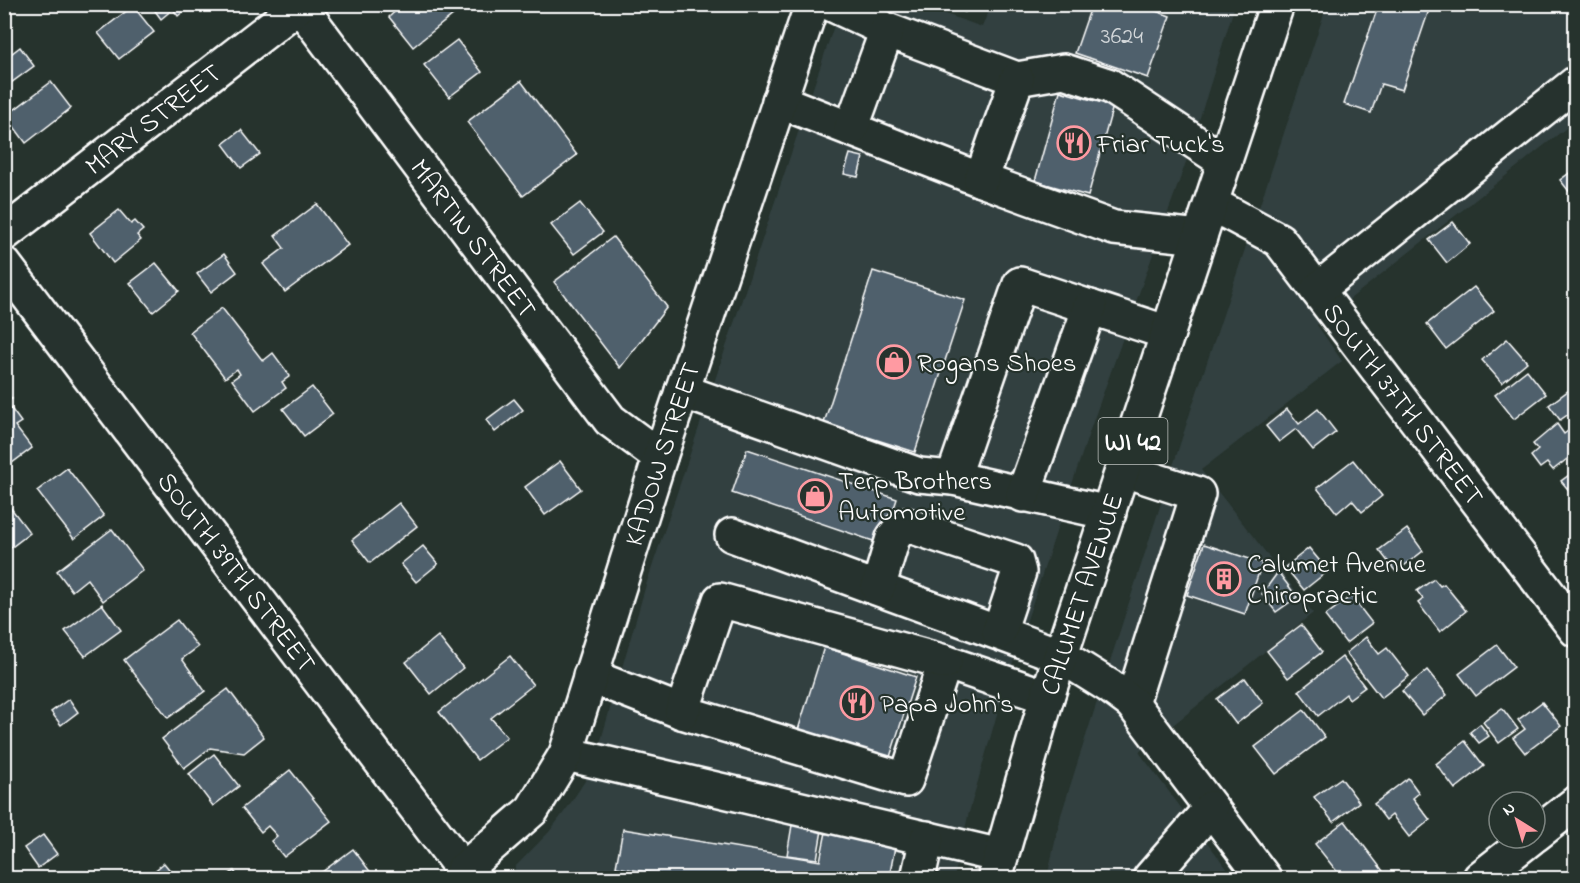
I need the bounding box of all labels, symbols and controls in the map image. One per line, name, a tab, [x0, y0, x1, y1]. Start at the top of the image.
house number: 3624	[1101, 20, 1143, 55]
street label: MARY STREET	[78, 56, 231, 186]
restaurant icon: Friar Tuck's	[1056, 125, 1092, 161]
place label: Friar Tuck's	[1096, 126, 1225, 165]
street label: MARTIN STREET	[399, 152, 545, 328]
street label: SOUTH 37TH STREET	[1312, 296, 1492, 515]
shop icon: Rogans Shoes	[876, 344, 912, 380]
place label: Rogans Shoes	[917, 345, 1077, 384]
street label: KADOW STREET	[616, 358, 712, 551]
road number: WI 42	[1098, 418, 1168, 464]
place label: Terp Brothers Automotive	[838, 463, 992, 533]
street label: SOUTH 39TH STREET	[146, 464, 324, 682]
shop icon: Terp Brothers Automotive	[797, 478, 833, 514]
street label: CALUMET AVENUE	[1032, 488, 1135, 701]
place label: Calumet Avenue Chiropractic	[1247, 546, 1427, 616]
building icon: Calumet Avenue Chiropractic	[1206, 561, 1242, 597]
restaurant icon: Papa John's	[839, 685, 875, 721]
place label: Papa John's	[880, 686, 1014, 725]
north arrow	[1487, 790, 1547, 850]
text: N	[1498, 797, 1521, 822]

